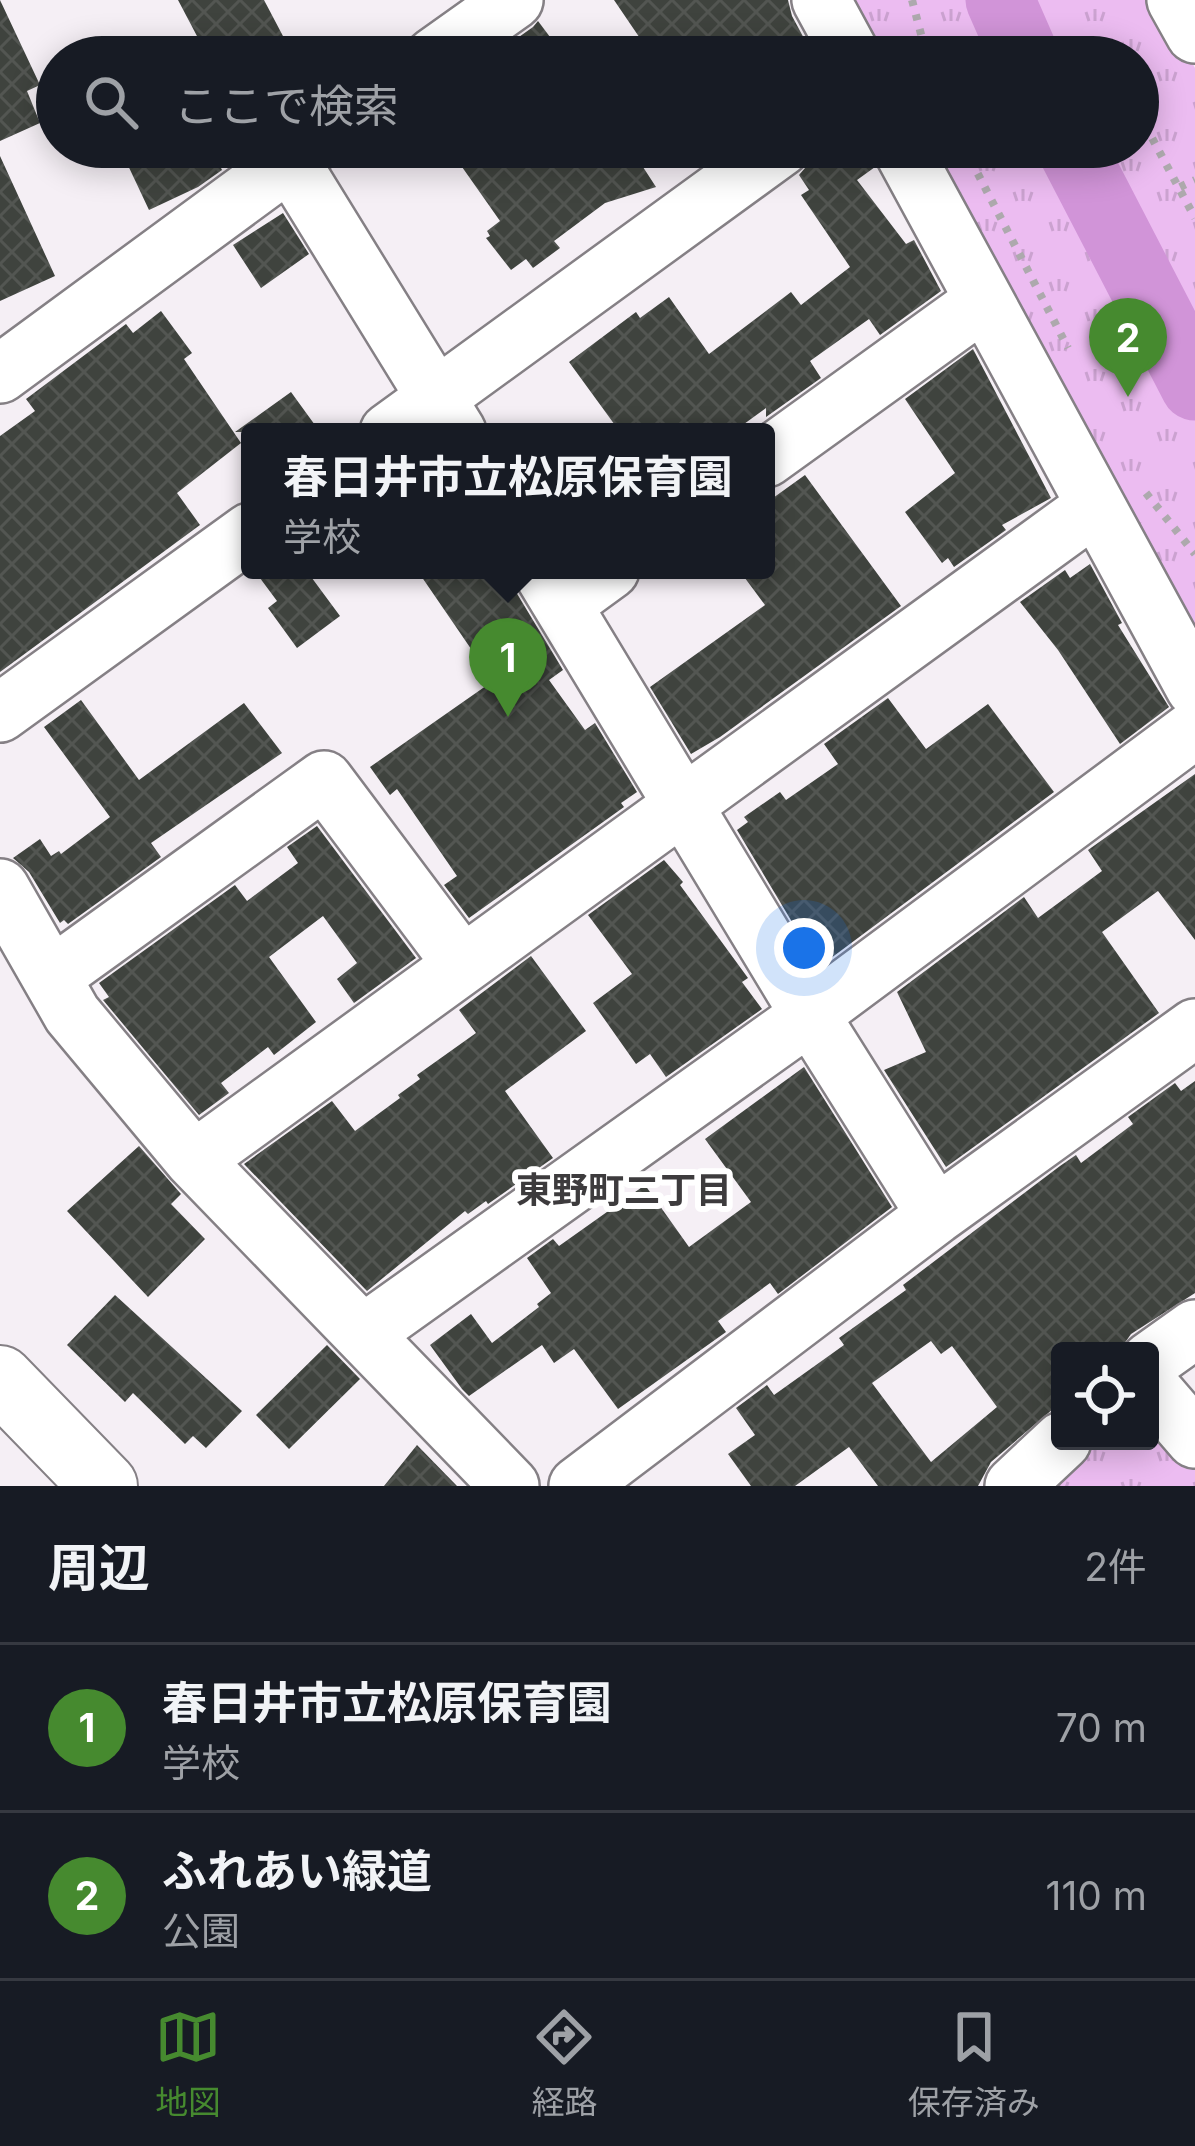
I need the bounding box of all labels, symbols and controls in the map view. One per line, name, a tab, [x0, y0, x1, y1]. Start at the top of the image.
search box	[36, 36, 1159, 168]
icon: search	[78, 69, 144, 135]
text: ここで検索	[174, 78, 399, 133]
pin: 2	[1089, 298, 1167, 397]
popup	[241, 423, 775, 579]
text: 春日井市立松原保育園	[283, 449, 733, 504]
text: 学校	[283, 513, 361, 560]
pin: 1	[469, 618, 547, 717]
your location	[774, 918, 834, 978]
district label: 東野町二丁目	[516, 1168, 732, 1212]
map controls	[1051, 1342, 1159, 1450]
button: locate	[1051, 1342, 1159, 1450]
text: 周辺	[48, 1537, 150, 1598]
text: 2件	[1084, 1543, 1147, 1590]
text: 春日井市立松原保育園	[162, 1675, 612, 1730]
text: 1	[79, 1704, 95, 1751]
text: 70 m	[1056, 1704, 1147, 1751]
text: 学校	[162, 1739, 240, 1786]
text: ふれあい緑道	[162, 1843, 432, 1898]
text: 2	[75, 1872, 99, 1919]
text: 110 m	[1046, 1872, 1147, 1919]
text: 公園	[162, 1907, 240, 1954]
tab: 地図	[155, 2004, 221, 2124]
tab: 経路	[531, 2004, 597, 2124]
tab: 保存済み	[908, 2004, 1040, 2124]

